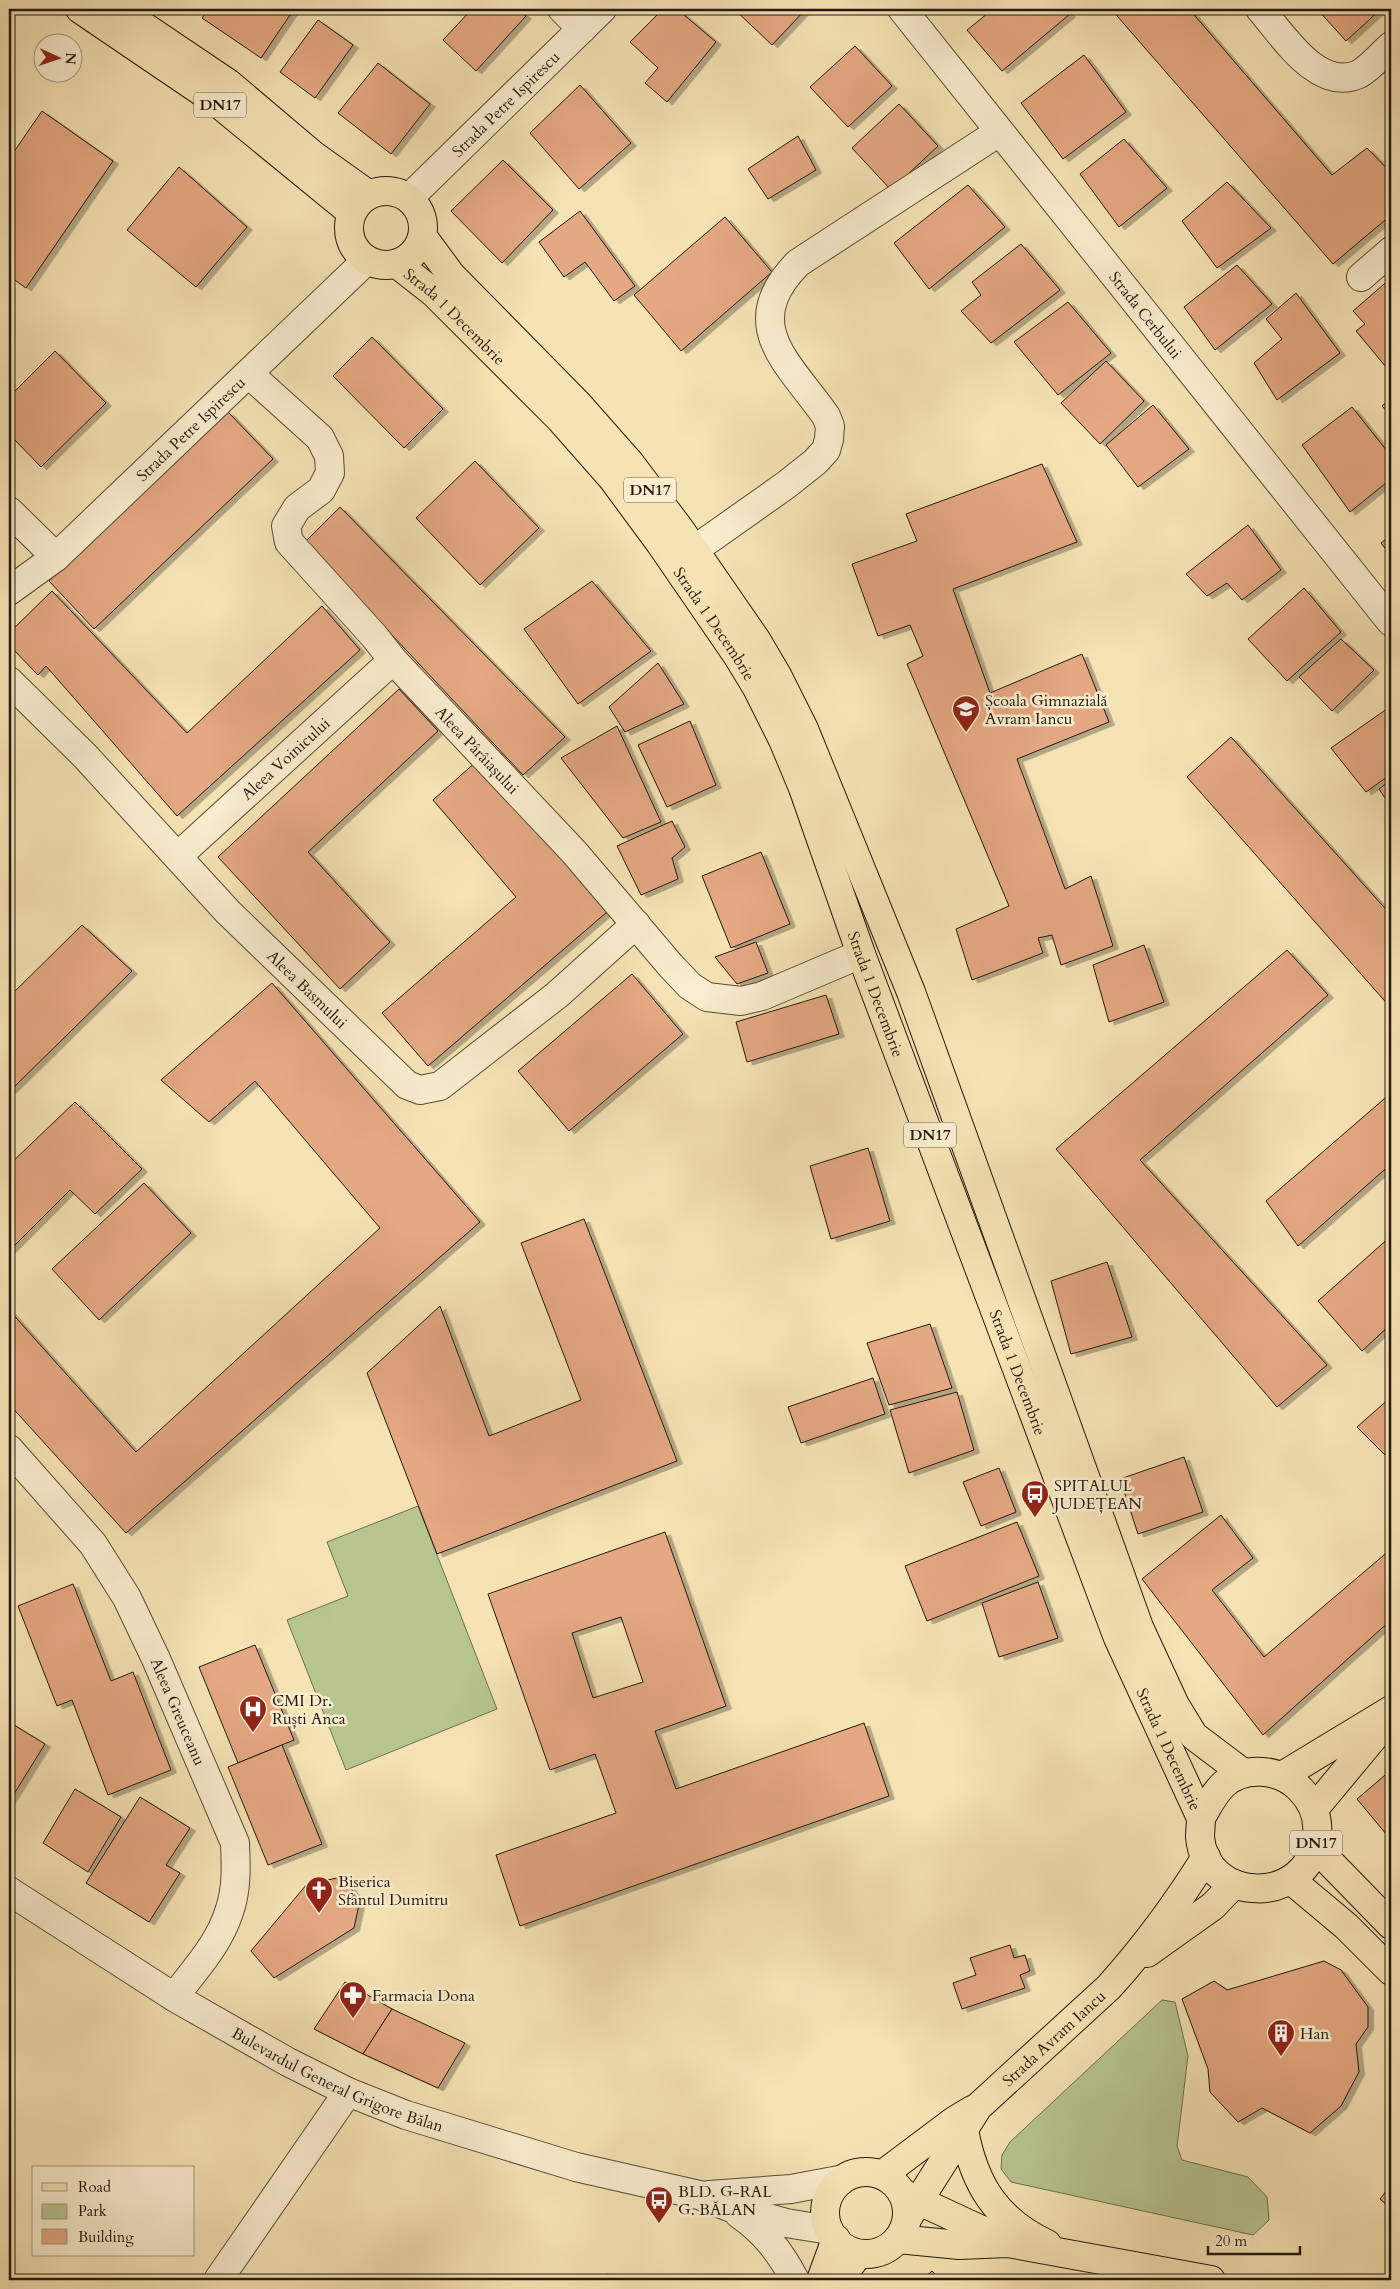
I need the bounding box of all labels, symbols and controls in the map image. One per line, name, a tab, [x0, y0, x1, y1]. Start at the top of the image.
north arrow	[32, 32, 82, 82]
street label: Strada Petre Ispirescu	[447, 46, 565, 162]
text: N	[61, 52, 80, 65]
road number: DN17	[194, 92, 246, 118]
street label: Strada 1 Decembrie	[399, 263, 510, 370]
street label: Strada Cerbului	[1104, 267, 1187, 364]
street label: Strada Petre Ispirescu	[132, 372, 251, 487]
road number: DN17	[624, 478, 676, 502]
street label: Strada 1 Decembrie	[668, 563, 760, 685]
place label: Școala Gimnazială Avram Iancu	[985, 690, 1107, 730]
school or university icon: Școala Gimnazială Avram Iancu	[951, 694, 981, 733]
street label: Aleea Pârâiașului	[430, 702, 524, 800]
street label: Aleea Voinicului	[237, 712, 335, 805]
street label: Strada 1 Decembrie	[842, 929, 909, 1060]
street label: Aleea Basmului	[262, 946, 352, 1034]
road number: DN17	[904, 1122, 956, 1148]
street label: Strada 1 Decembrie	[984, 1307, 1051, 1439]
place label: SPITALUL JUDEȚEAN	[1052, 1475, 1142, 1515]
bus stop icon: SPITALUL JUDEȚEAN	[1020, 1479, 1050, 1518]
street label: Aleea Greuceanu	[145, 1654, 210, 1769]
street label: Strada 1 Decembrie	[1130, 1685, 1206, 1814]
place label: CMI Dr. Ruști Anca	[272, 1690, 346, 1730]
hospital icon: CMI Dr. Ruști Anca	[238, 1694, 268, 1733]
road number: DN17	[1290, 1830, 1342, 1856]
place label: Biserica Sfântul Dumitru	[338, 1871, 449, 1911]
church icon: Biserica Sfântul Dumitru	[304, 1875, 334, 1914]
pharmacy icon: Farmacia Dona	[338, 1980, 368, 2019]
place label: Farmacia Dona	[372, 1985, 475, 2007]
street label: Strada Avram Iancu	[998, 1985, 1111, 2092]
building icon: Han	[1266, 2018, 1296, 2057]
street label: Bulevardul General Grigore Bălan	[228, 2022, 446, 2138]
place label: Han	[1300, 2023, 1329, 2045]
legend	[32, 2166, 195, 2256]
text: Road	[78, 2177, 111, 2197]
place label: BLD. G-RAL G. BĂLAN	[678, 2181, 772, 2221]
bus stop icon: BLD. G-RAL G. BĂLAN	[644, 2185, 674, 2224]
text: Park	[78, 2201, 107, 2221]
scale bar	[1208, 2224, 1300, 2256]
text: Building	[78, 2227, 134, 2247]
text: 20 m	[1215, 2231, 1247, 2251]

